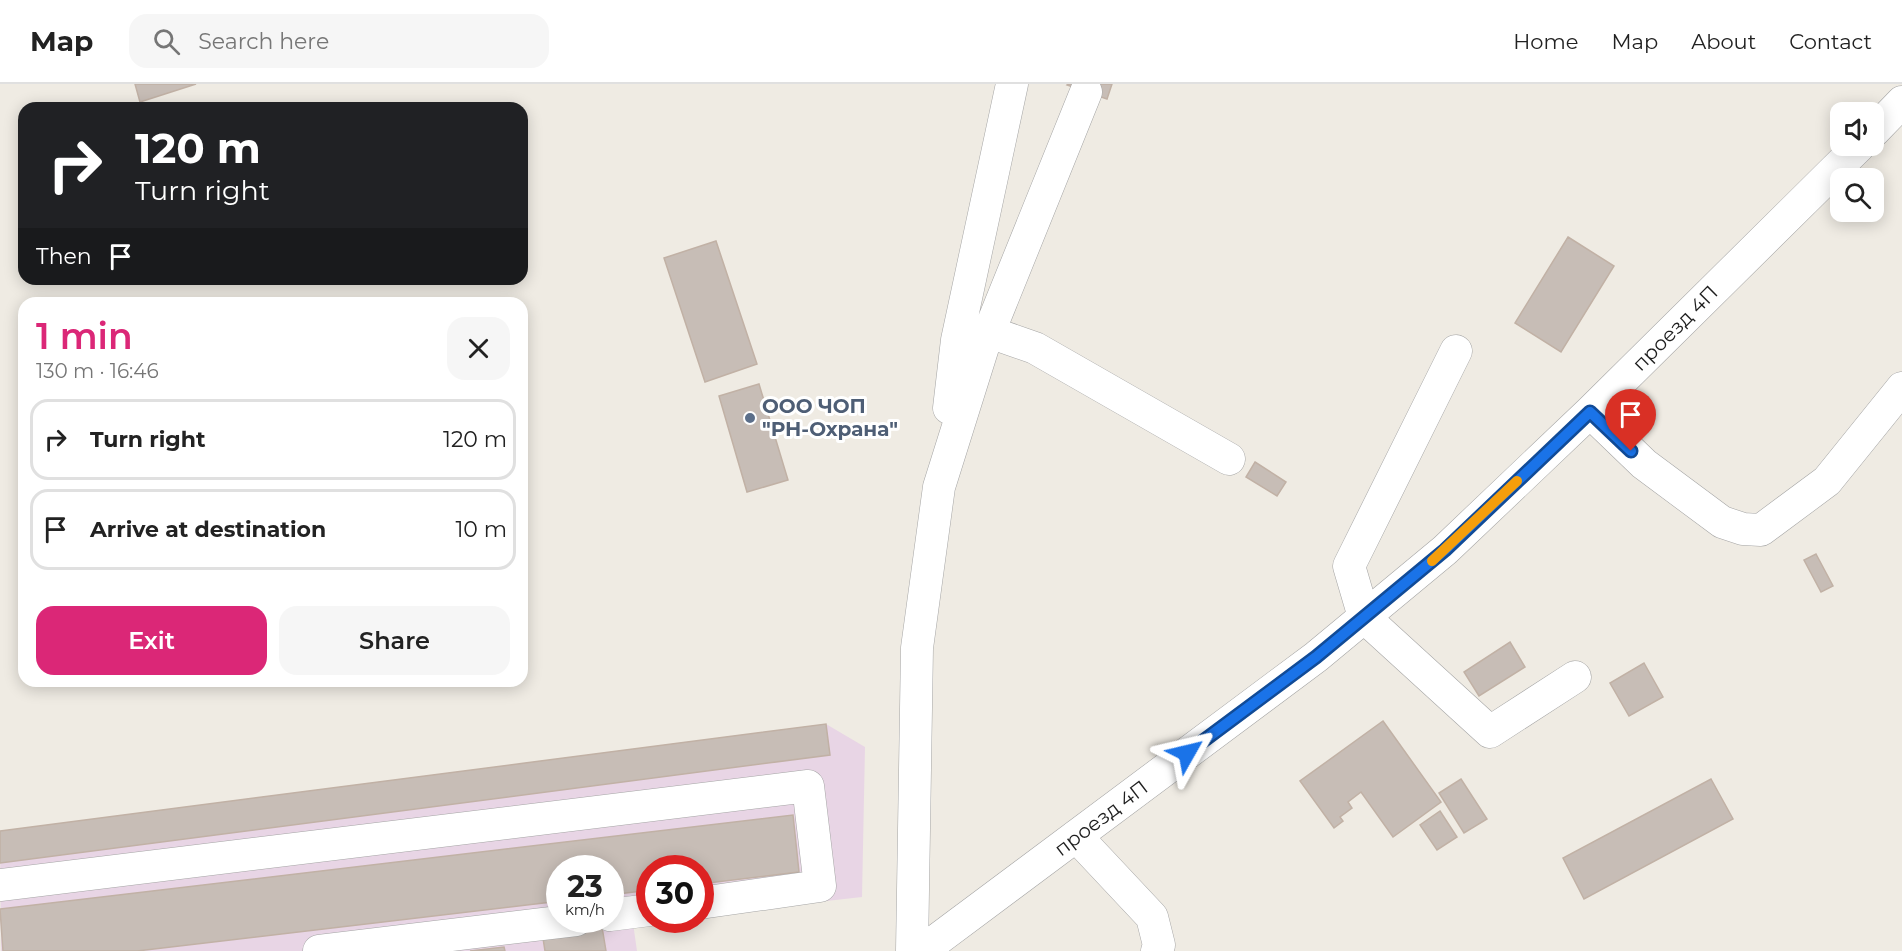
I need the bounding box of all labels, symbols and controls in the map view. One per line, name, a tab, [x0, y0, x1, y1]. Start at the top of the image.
search box	[129, 14, 549, 68]
text: Map	[30, 24, 93, 58]
icon: search	[150, 25, 183, 58]
text: Search here	[198, 28, 329, 55]
text: Home	[1513, 29, 1578, 54]
text: Map	[1611, 29, 1658, 54]
text: About	[1691, 29, 1756, 54]
text: Contact	[1789, 29, 1872, 54]
map controls	[1830, 102, 1884, 222]
button: sound	[1830, 102, 1884, 156]
text: 120 m	[135, 122, 261, 174]
icon: right	[36, 126, 114, 204]
button: search	[1830, 168, 1884, 222]
text: Turn right	[135, 174, 270, 207]
icon: arrive	[104, 240, 137, 273]
text: Then	[36, 243, 92, 270]
street label: проезд 4П	[1627, 280, 1723, 376]
text: 1 min	[36, 314, 133, 358]
button: close	[447, 317, 510, 380]
text: 130 m · 16:46	[36, 359, 159, 383]
pin	[1605, 389, 1656, 451]
place label: ООО ЧОП "РН-Охрана"	[762, 394, 898, 441]
icon: arrive	[1614, 398, 1647, 431]
marker: ООО ЧОП "РН-Охрана"	[743, 411, 757, 425]
icon: right	[39, 423, 72, 456]
text: Turn right	[90, 426, 205, 453]
text: 120 m	[443, 426, 507, 453]
icon: arrive	[39, 513, 72, 546]
text: Arrive at destination	[90, 516, 326, 543]
text: 10 m	[455, 516, 507, 543]
button: Exit	[36, 606, 267, 675]
button: Share	[279, 606, 510, 675]
position arrow	[1155, 721, 1219, 785]
street label: проезд 4П	[1049, 775, 1153, 861]
speed limit sign: 30	[636, 855, 714, 933]
text: 23	[567, 868, 603, 905]
text: km/h	[565, 900, 605, 919]

